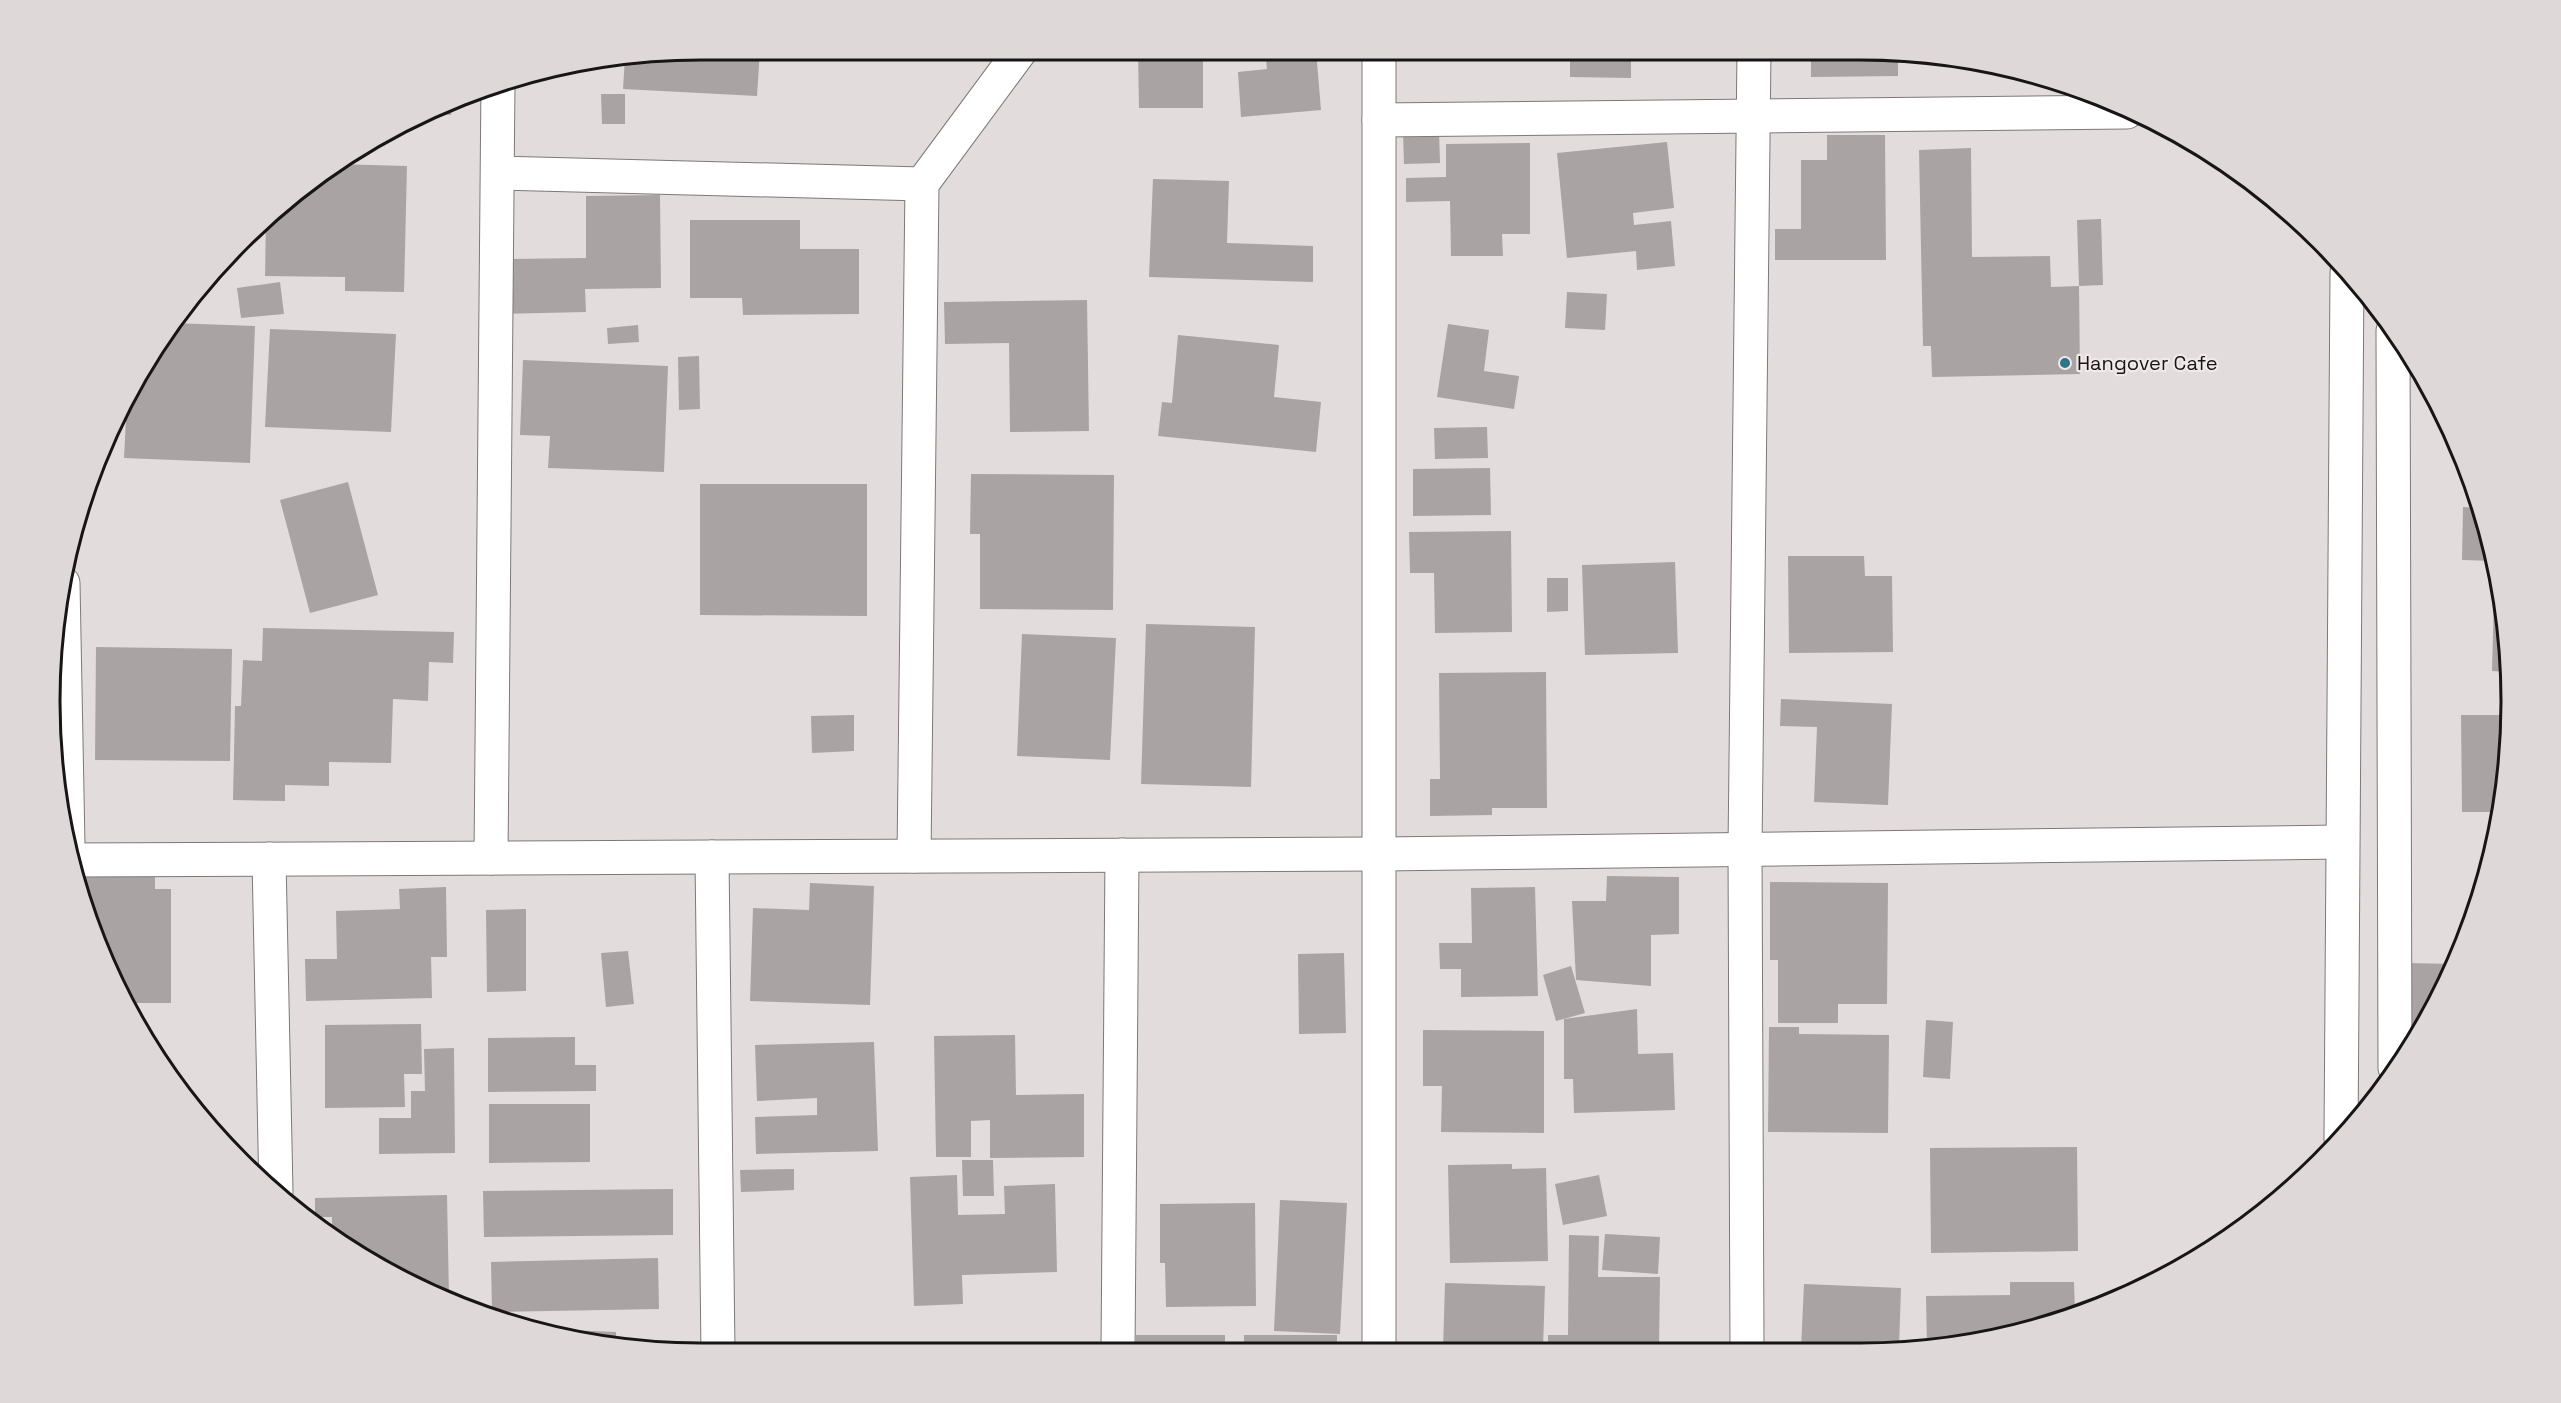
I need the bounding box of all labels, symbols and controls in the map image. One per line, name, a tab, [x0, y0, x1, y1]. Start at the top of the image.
place label: Hangover Cafe	[2077, 350, 2217, 376]
marker: Hangover Cafe	[2058, 356, 2072, 370]

